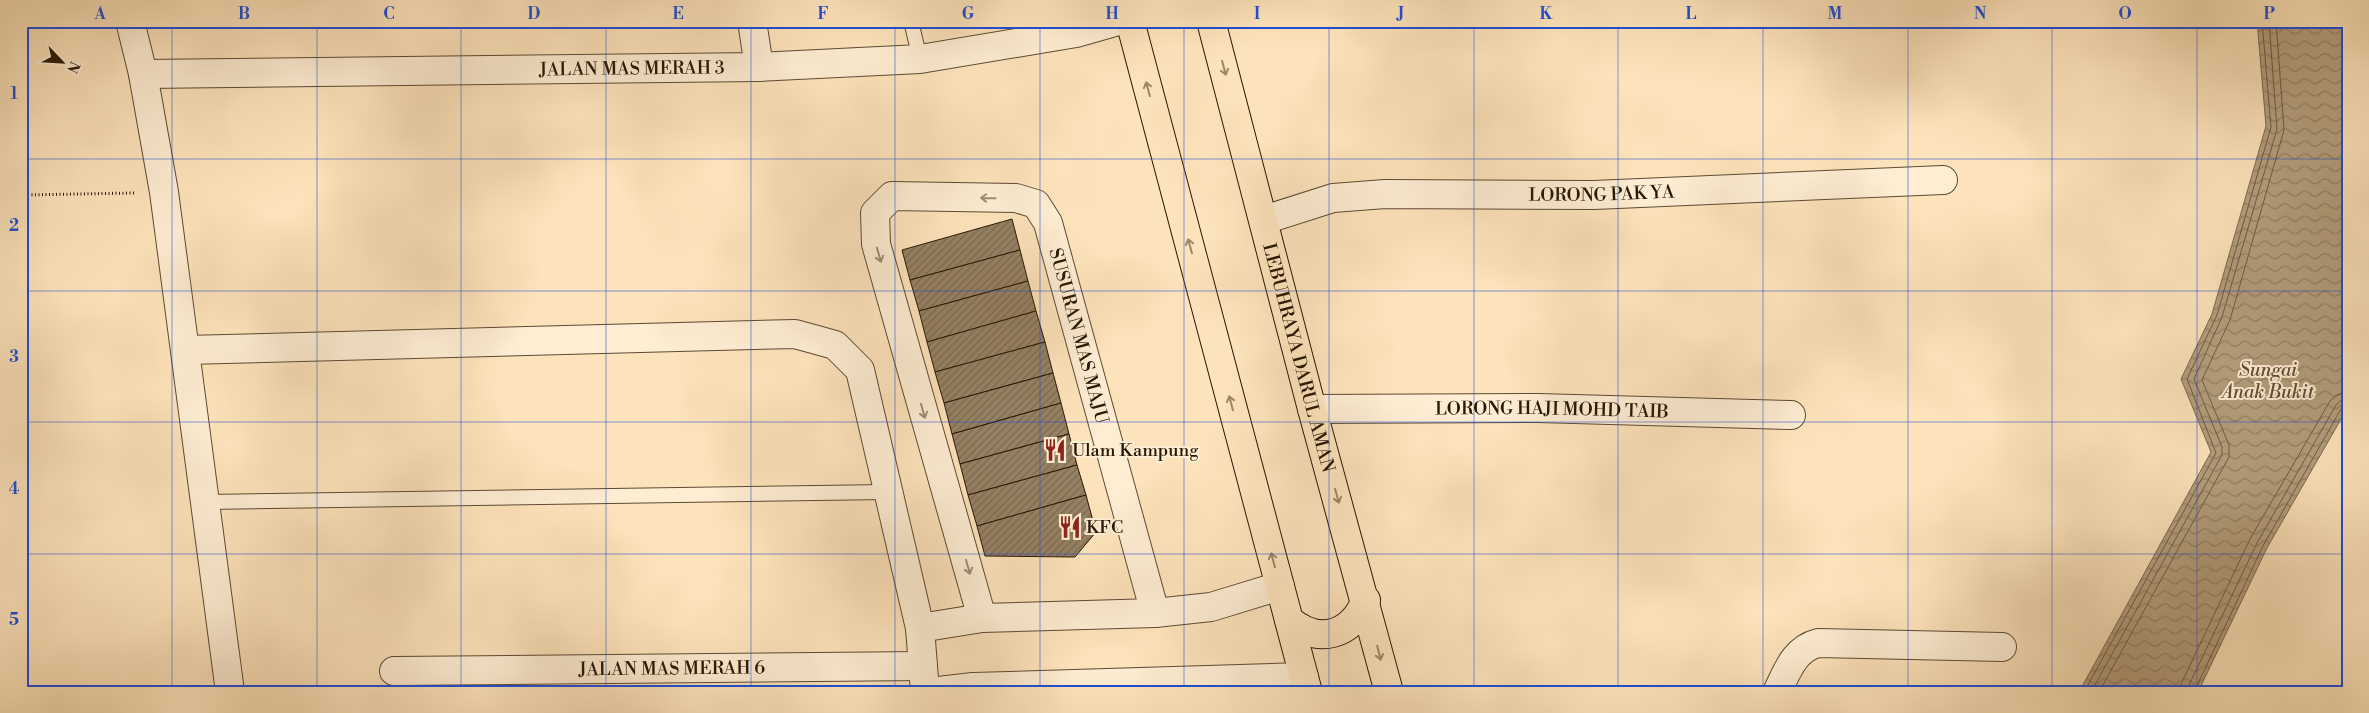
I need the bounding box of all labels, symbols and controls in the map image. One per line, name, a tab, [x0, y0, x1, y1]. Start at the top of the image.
text: A	[93, 4, 106, 24]
text: B	[238, 4, 250, 24]
text: C	[383, 4, 395, 24]
text: D	[528, 4, 541, 24]
text: E	[672, 4, 684, 24]
text: F	[817, 4, 829, 24]
text: G	[962, 4, 975, 24]
text: H	[1105, 4, 1119, 24]
text: I	[1254, 4, 1260, 24]
text: J	[1396, 4, 1404, 24]
text: K	[1540, 4, 1554, 24]
text: L	[1686, 4, 1697, 24]
text: M	[1828, 4, 1843, 24]
text: N	[1974, 4, 1987, 24]
text: O	[2118, 4, 2132, 24]
text: P	[2263, 4, 2275, 24]
north arrow	[38, 38, 88, 88]
street label: JALAN MAS MERAH 3	[538, 56, 725, 82]
text: N	[62, 58, 83, 76]
one-way arrow	[1219, 60, 1229, 76]
one-way arrow	[1143, 81, 1152, 97]
text: 1	[10, 84, 18, 104]
street label: LORONG PAK YA	[1528, 181, 1675, 207]
one-way arrow	[980, 193, 996, 202]
text: 2	[9, 216, 19, 236]
one-way arrow	[1185, 238, 1194, 254]
street label: LEBUHRAYA DARUL AMAN	[1257, 241, 1340, 476]
one-way arrow	[874, 246, 884, 262]
street label: SUSURAN MAS MAJU	[1043, 246, 1114, 427]
text: 3	[9, 347, 19, 367]
water label: Sungai Anak Bukit	[2220, 358, 2315, 404]
one-way arrow	[1226, 396, 1236, 412]
street label: LORONG HAJI MOHD TAIB	[1435, 397, 1669, 424]
one-way arrow	[919, 402, 929, 418]
restaurant icon: Ulam Kampung	[1042, 437, 1068, 463]
place label: Ulam Kampung	[1072, 439, 1199, 462]
text: 4	[9, 479, 20, 499]
one-way arrow	[1332, 488, 1342, 504]
restaurant icon: KFC	[1057, 514, 1083, 540]
place label: KFC	[1086, 516, 1123, 539]
one-way arrow	[1268, 553, 1277, 569]
one-way arrow	[964, 559, 973, 575]
text: 5	[9, 610, 19, 630]
one-way arrow	[1375, 644, 1384, 660]
street label: JALAN MAS MERAH 6	[578, 656, 765, 681]

